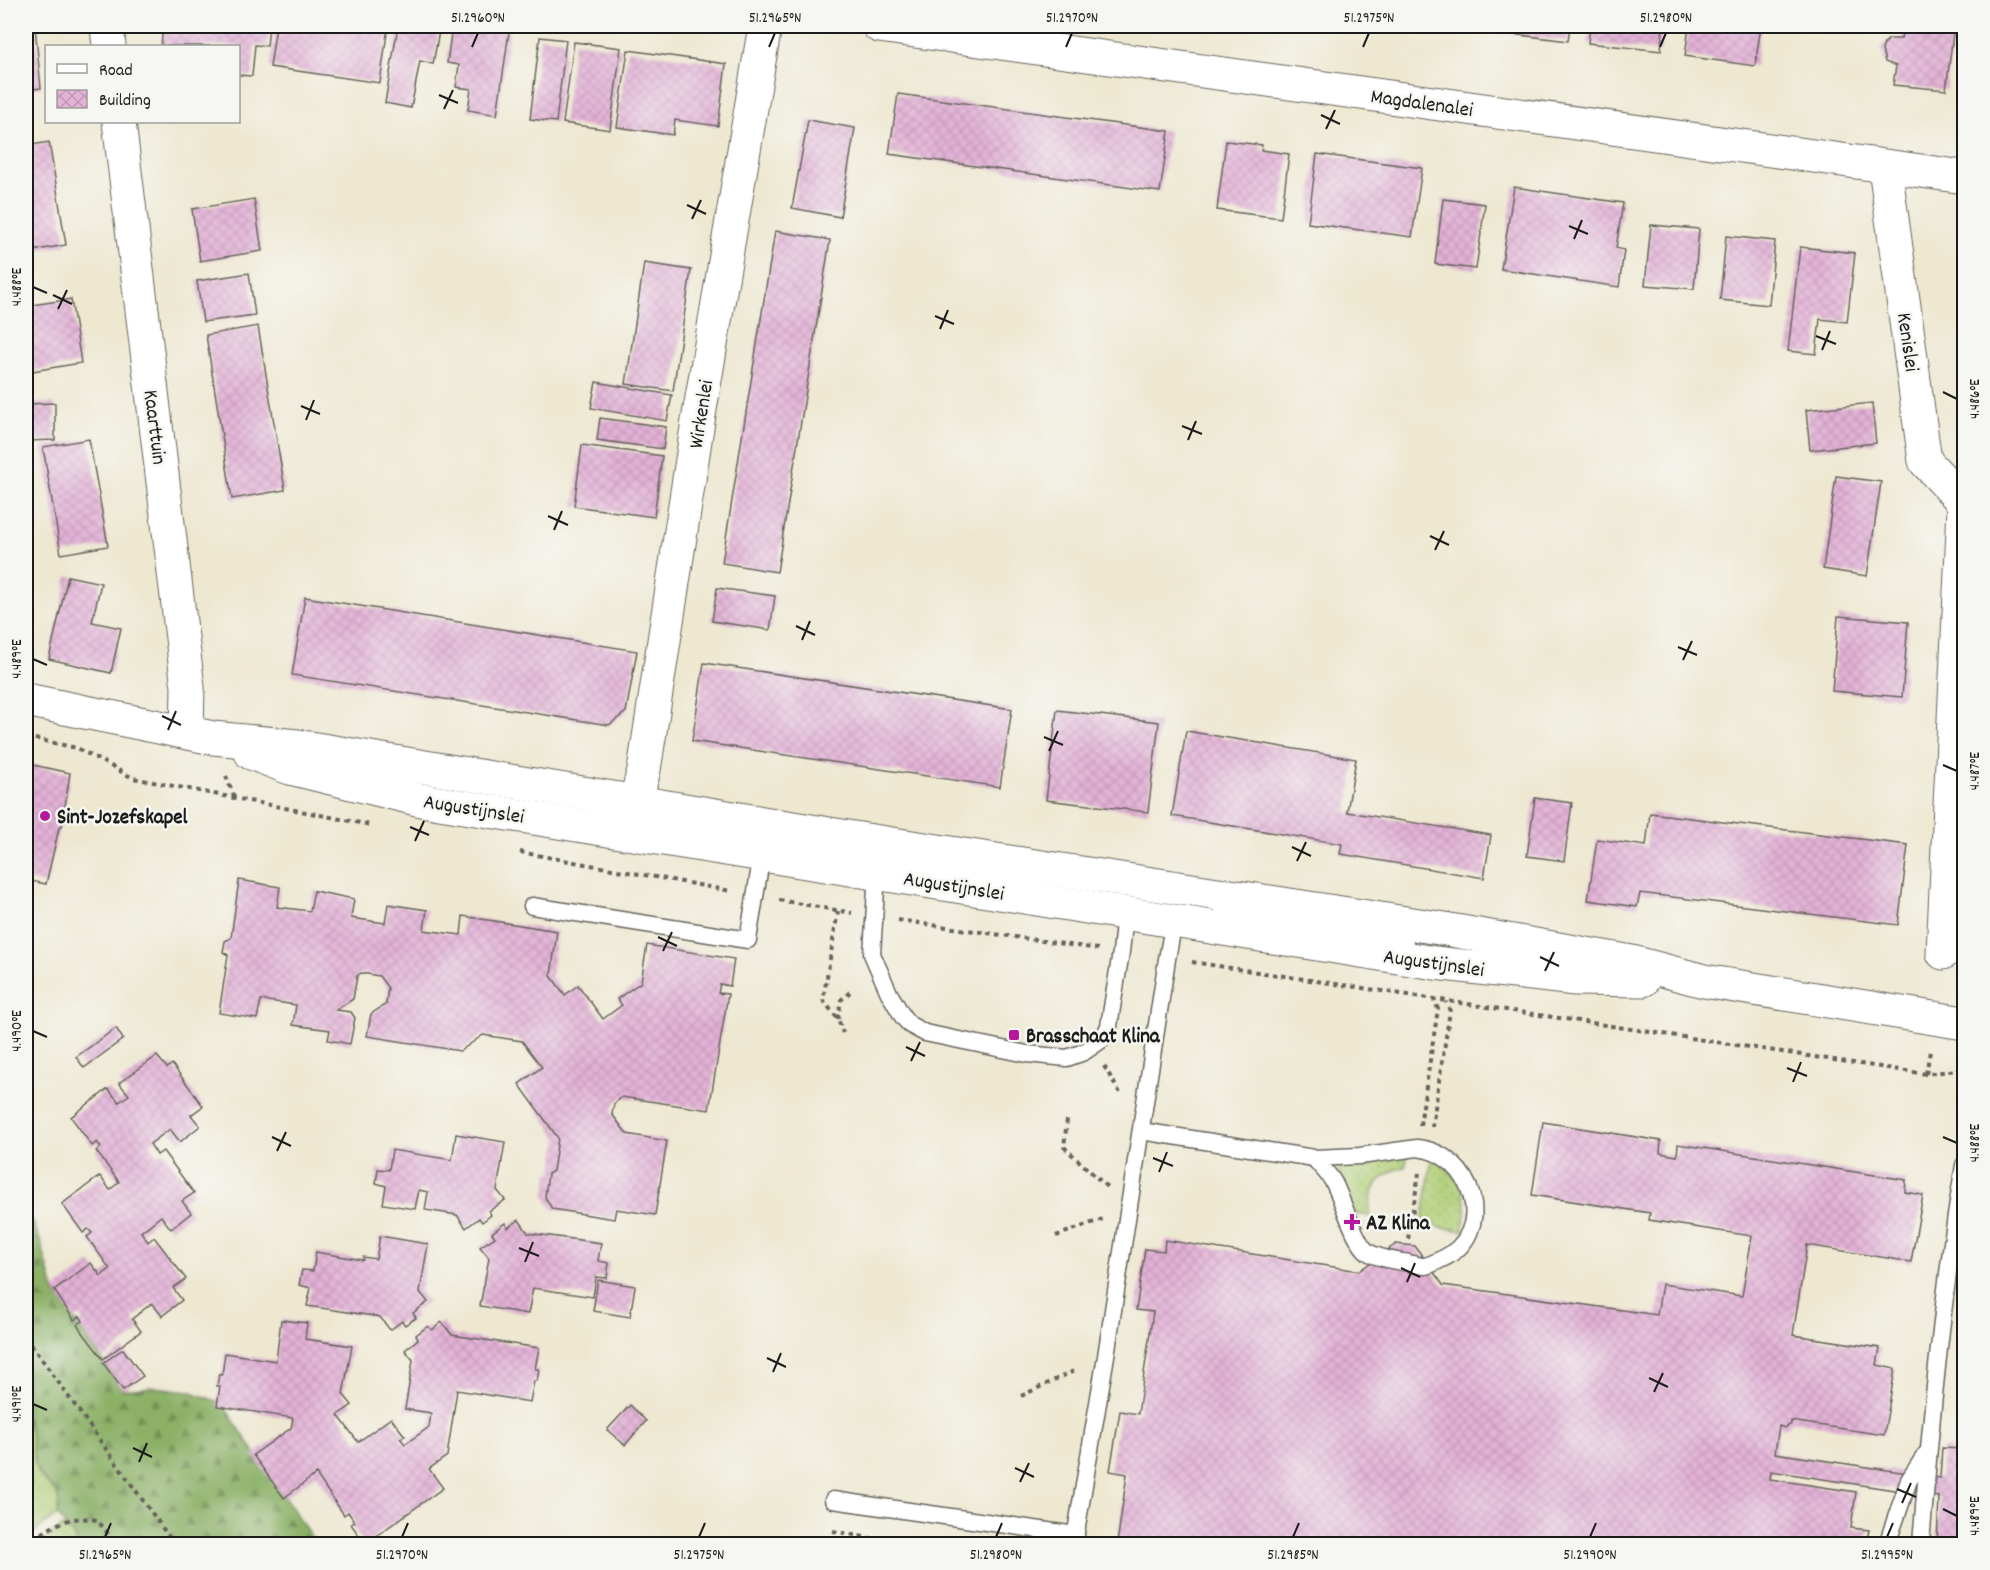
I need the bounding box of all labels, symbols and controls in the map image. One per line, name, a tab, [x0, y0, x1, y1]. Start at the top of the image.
text: 51.2960°N	[451, 8, 505, 30]
text: 51.2965°N	[749, 8, 801, 30]
text: 51.2970°N	[1046, 8, 1098, 30]
text: 51.2975°N	[1343, 8, 1395, 30]
text: 51.2980°N	[1640, 8, 1692, 30]
legend	[45, 45, 240, 123]
text: Road	[99, 59, 133, 84]
street label: Magdalenalei	[1369, 83, 1475, 127]
text: Building	[99, 89, 151, 114]
text: 4.488°E	[7, 268, 29, 306]
street label: Kenislei	[1887, 311, 1925, 374]
street label: Wirkenlei	[683, 378, 723, 451]
text: 4.486°E	[1965, 379, 1987, 419]
street label: Kaarttuin	[134, 388, 172, 467]
text: 4.489°E	[7, 639, 29, 679]
text: 4.487°E	[1965, 752, 1987, 790]
street label: Augustijnslei	[421, 788, 526, 834]
place label: Sint-Jozefskapel	[57, 804, 189, 834]
marker: Sint-Jozefskapel	[38, 809, 52, 823]
street label: Augustijnslei	[901, 865, 1006, 911]
street label: Augustijnslei	[1381, 943, 1486, 987]
text: 4.490°E	[7, 1010, 29, 1052]
place label: Brasschaat Klina	[1026, 1023, 1161, 1053]
marker: Brasschaat Klina	[1007, 1028, 1021, 1042]
text: 4.488°E	[1965, 1124, 1987, 1162]
place label: AZ Klina	[1366, 1210, 1431, 1240]
marker: AZ Klina	[1343, 1213, 1361, 1231]
text: 4.491°E	[7, 1385, 29, 1422]
text: 4.489°E	[1965, 1496, 1987, 1536]
text: 51.2965°N	[79, 1545, 131, 1567]
text: 51.2970°N	[376, 1545, 428, 1567]
text: 51.2975°N	[673, 1545, 725, 1567]
text: 51.2980°N	[970, 1545, 1022, 1567]
text: 51.2985°N	[1267, 1545, 1319, 1567]
text: 51.2990°N	[1563, 1545, 1617, 1567]
text: 51.2995°N	[1861, 1545, 1913, 1567]

